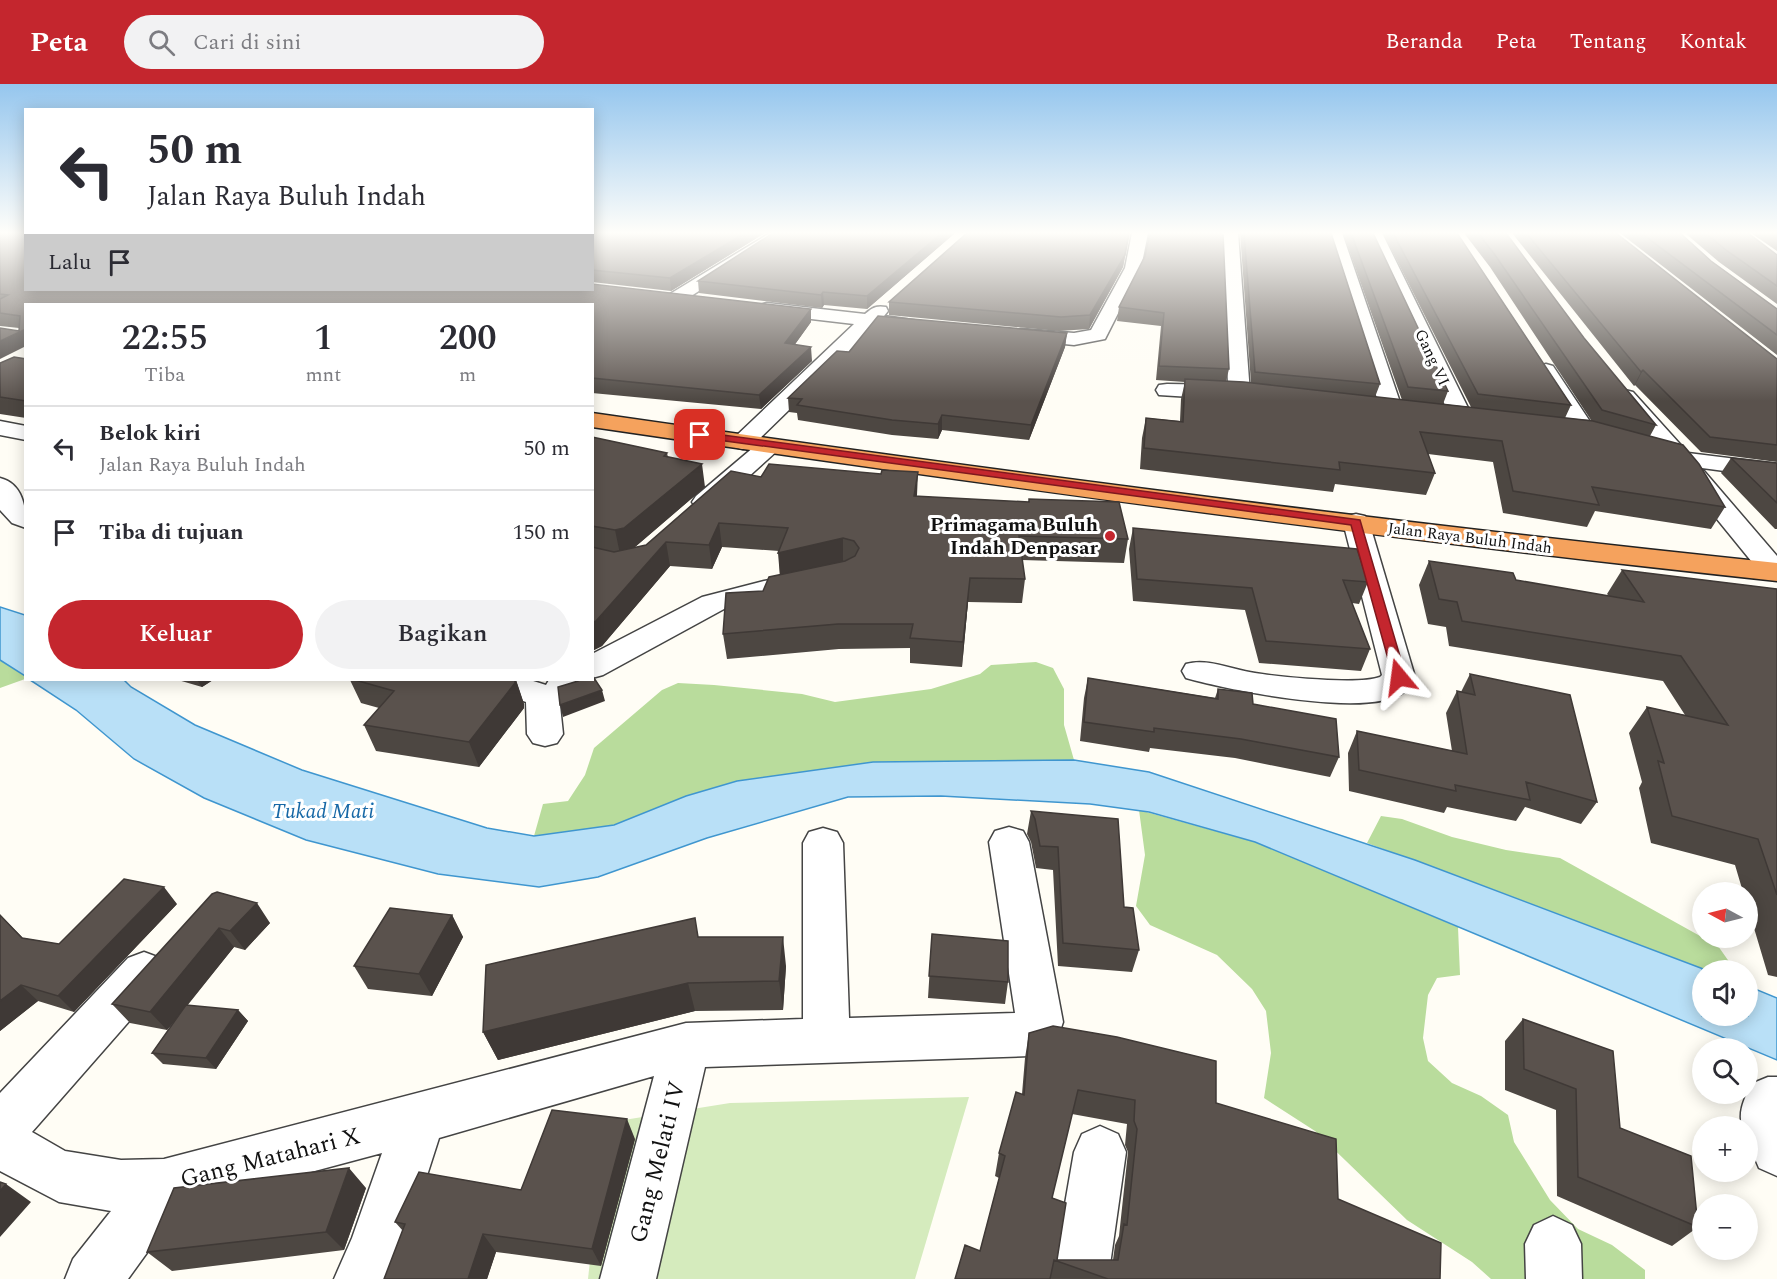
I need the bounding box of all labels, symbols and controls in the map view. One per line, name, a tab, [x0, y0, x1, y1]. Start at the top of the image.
search box	[124, 15, 544, 69]
text: Peta	[30, 21, 88, 64]
icon: search	[145, 26, 178, 59]
text: Cari di sini	[193, 26, 301, 59]
text: Beranda	[1386, 26, 1463, 58]
text: Peta	[1496, 26, 1537, 58]
text: Tentang	[1570, 26, 1646, 58]
text: Kontak	[1679, 26, 1747, 58]
text: 50 m	[147, 119, 242, 182]
icon: left	[48, 132, 126, 210]
text: Jalan Raya Buluh Indah	[147, 176, 426, 218]
text: Lalu	[48, 246, 91, 279]
icon: arrive	[103, 246, 136, 279]
text: 22:55	[121, 311, 208, 366]
text: 1	[314, 311, 333, 366]
text: 200	[439, 311, 497, 366]
street label: Gang VI	[1409, 325, 1456, 390]
text: Tiba	[144, 360, 185, 390]
text: mnt	[305, 360, 341, 390]
text: m	[459, 360, 476, 390]
pin	[674, 409, 725, 460]
text: Belok kiri	[99, 417, 201, 450]
icon: arrive	[683, 418, 716, 451]
icon: left	[48, 432, 81, 465]
text: 50 m	[524, 432, 570, 465]
text: Jalan Raya Buluh Indah	[99, 450, 306, 480]
place label: Primagama Buluh Indah Denpasar	[930, 510, 1098, 563]
icon: arrive	[48, 516, 81, 549]
text: Tiba di tujuan	[99, 516, 244, 549]
text: 150 m	[513, 516, 570, 549]
street label: Jalan Raya Buluh Indah	[1386, 516, 1553, 560]
marker: Primagama Buluh Indah Denpasar	[1103, 529, 1117, 543]
button: Keluar	[48, 600, 303, 669]
button: Bagikan	[315, 600, 570, 669]
position arrow	[1367, 645, 1431, 709]
water label: Tukad Mati	[272, 796, 374, 828]
north arrow	[1692, 882, 1758, 948]
map controls	[1692, 882, 1758, 1260]
button: sound	[1692, 960, 1758, 1026]
button: search	[1692, 1038, 1758, 1104]
street label: Gang Melati IV	[620, 1078, 695, 1247]
button: +	[1692, 1116, 1758, 1182]
street label: Gang Matahari X	[176, 1118, 364, 1198]
button: −	[1692, 1194, 1758, 1260]

